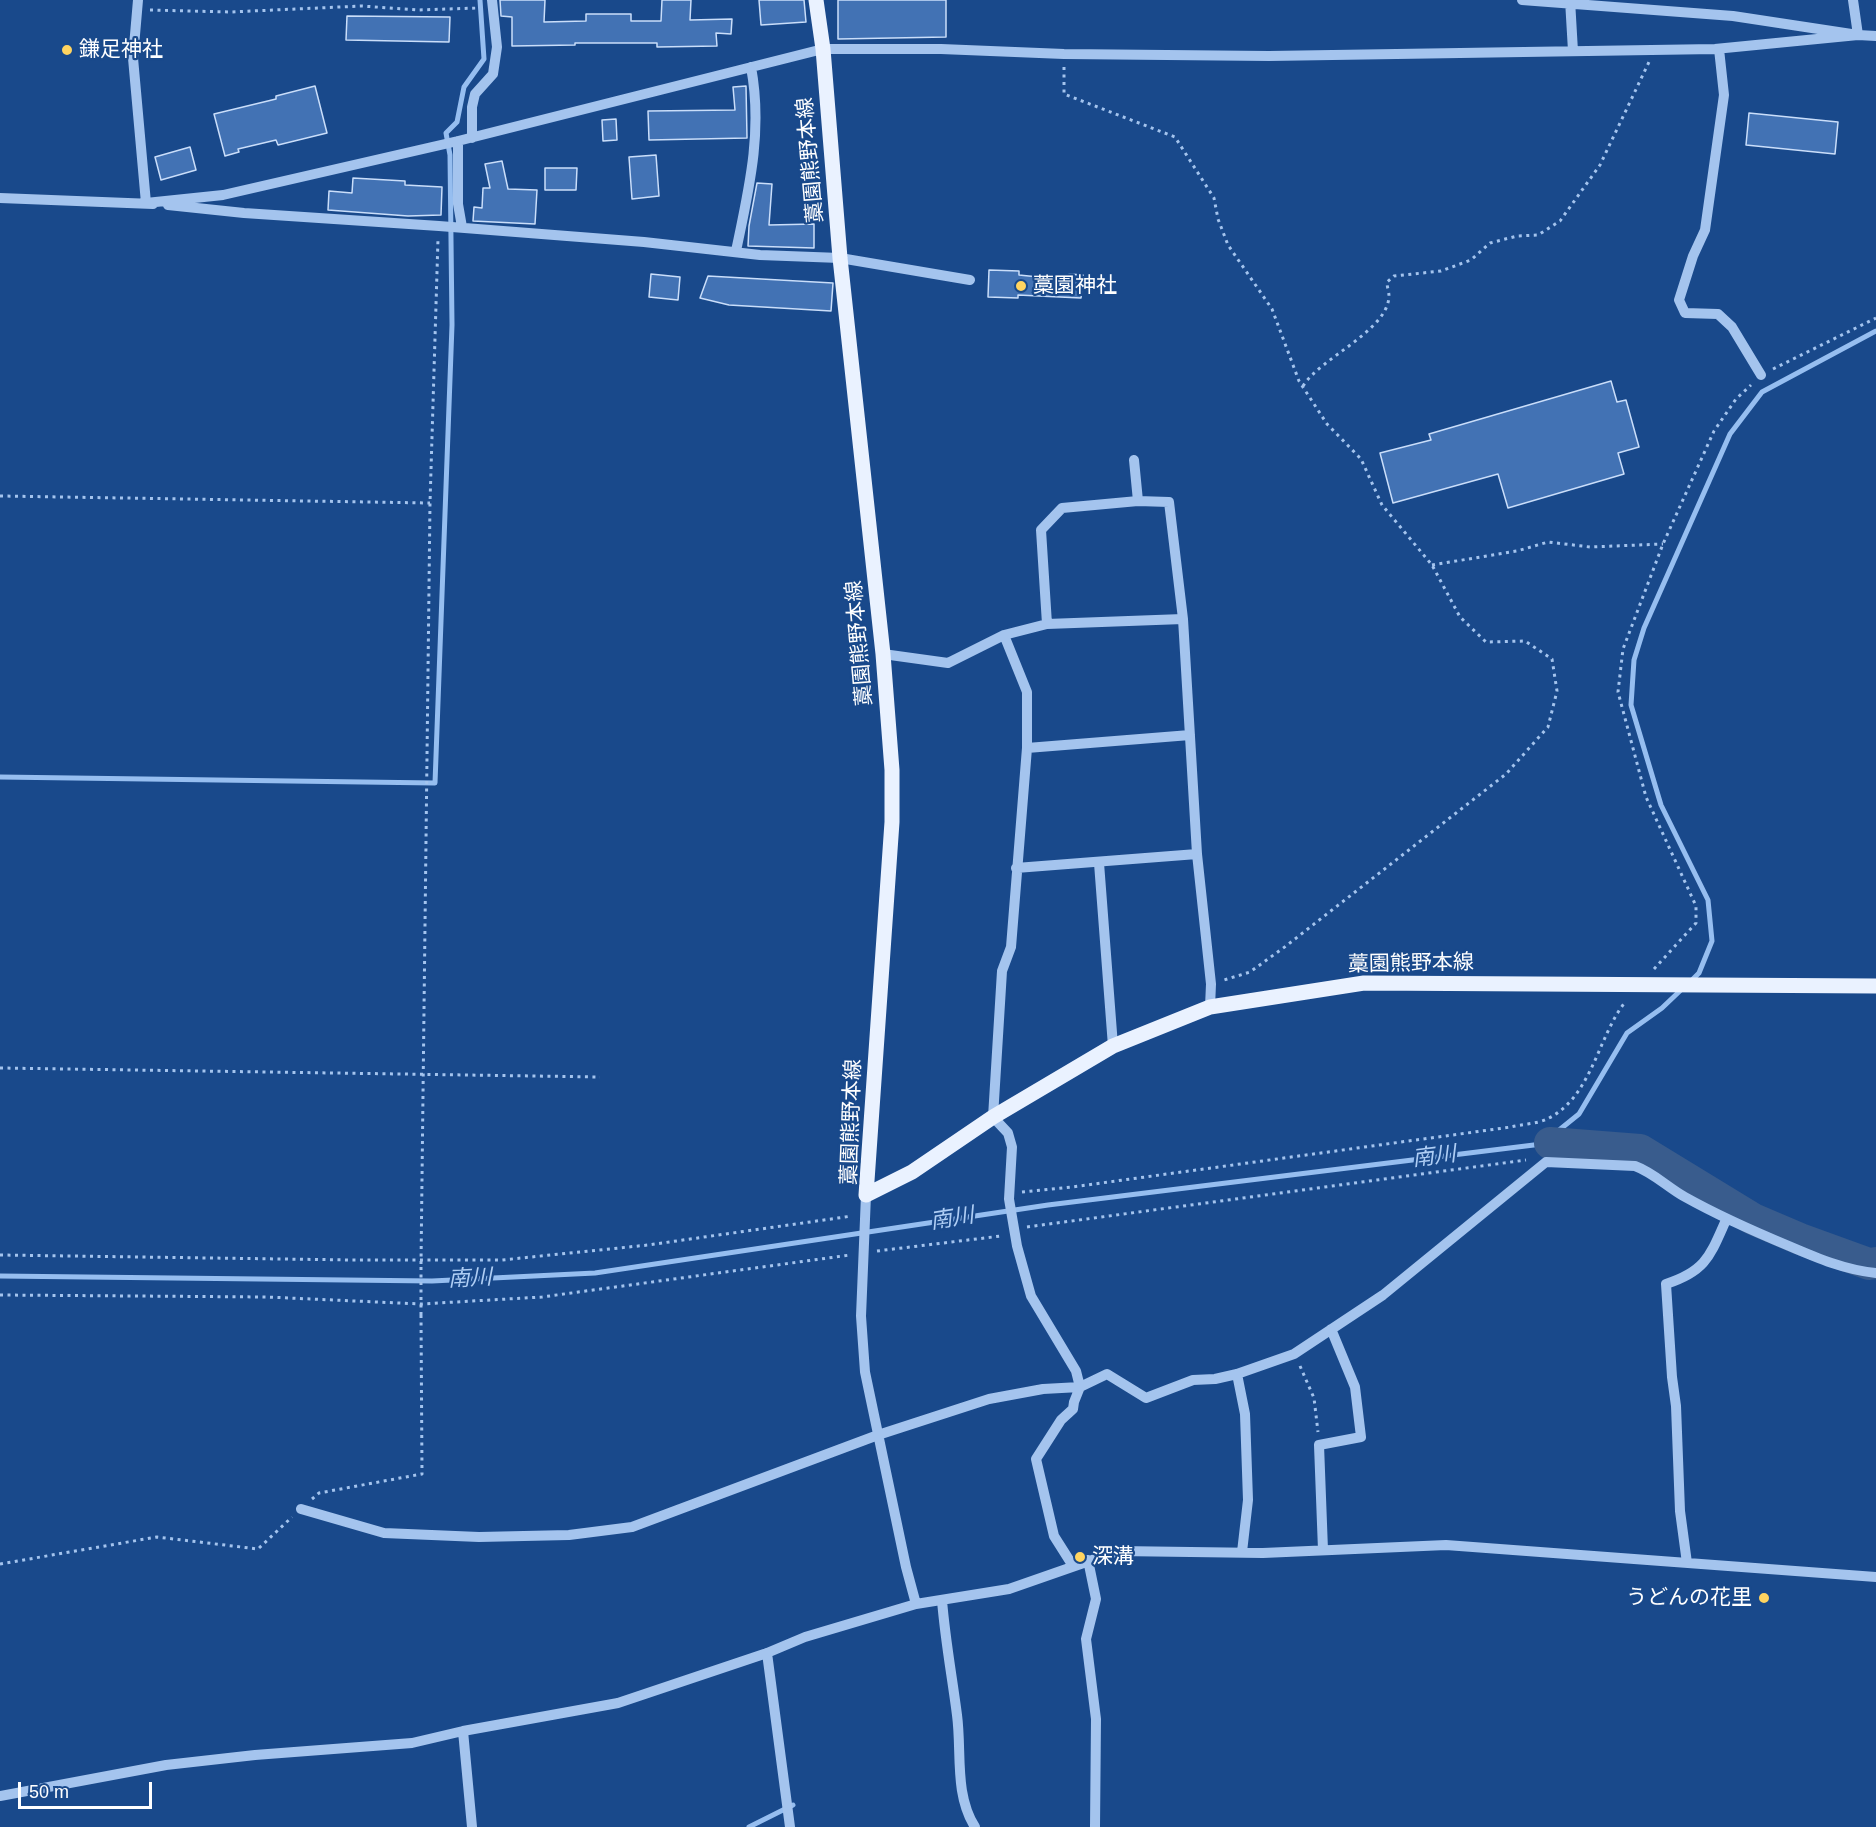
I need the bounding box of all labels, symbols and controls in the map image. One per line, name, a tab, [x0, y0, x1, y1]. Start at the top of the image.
place label: 鎌足神社	[79, 37, 163, 63]
marker: 鎌足神社	[60, 43, 74, 57]
street label: 藁園熊野本線	[793, 96, 829, 224]
place label: 藁園神社	[1033, 273, 1117, 299]
marker: 藁園神社	[1014, 279, 1028, 293]
street label: 藁園熊野本線	[842, 579, 878, 707]
street label: 藁園熊野本線	[1348, 950, 1474, 978]
street label: 藁園熊野本線	[837, 1059, 867, 1185]
water label: 南川	[1411, 1141, 1457, 1173]
water label: 南川	[928, 1203, 976, 1235]
water label: 南川	[447, 1265, 493, 1293]
place label: 深溝	[1092, 1544, 1134, 1570]
marker: 深溝	[1073, 1550, 1087, 1564]
place label: うどんの花里	[1626, 1585, 1752, 1611]
marker: うどんの花里	[1757, 1591, 1771, 1605]
scale bar	[21, 1770, 154, 1808]
text: 50 m	[29, 1782, 69, 1802]

